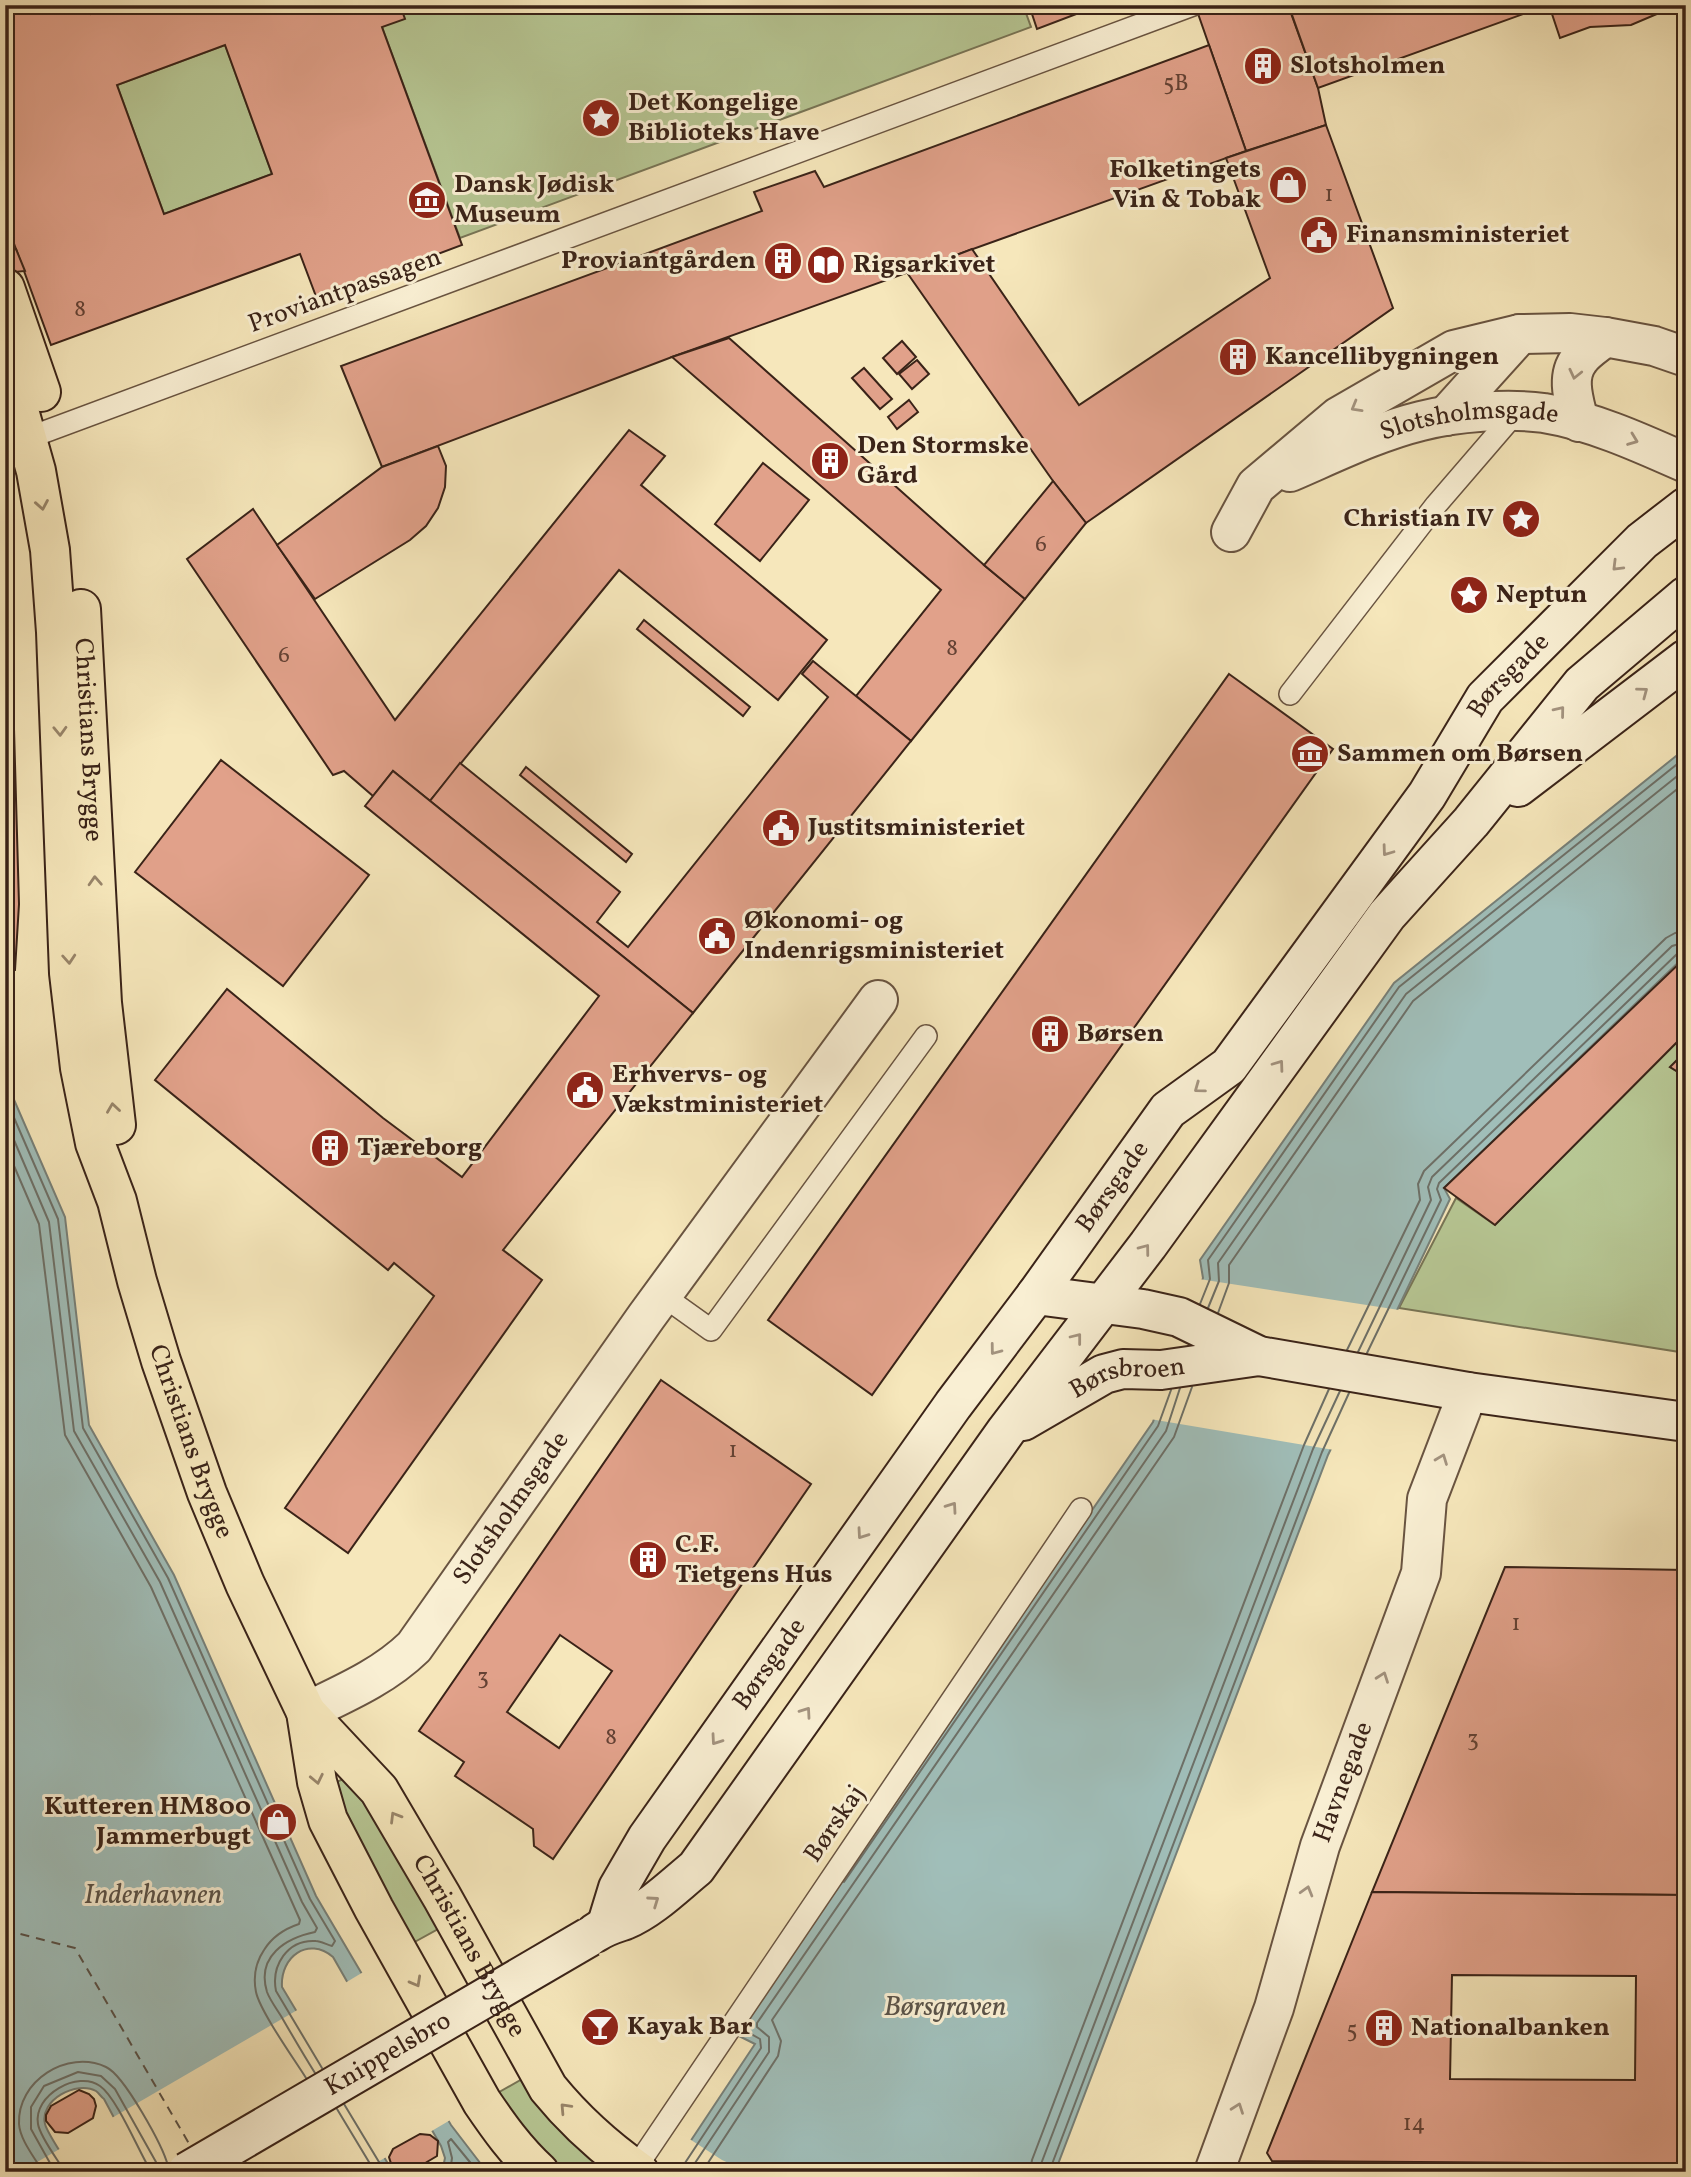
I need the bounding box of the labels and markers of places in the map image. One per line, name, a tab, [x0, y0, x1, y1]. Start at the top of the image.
building icon: Slotsholmen	[1242, 45, 1284, 87]
place label: Slotsholmen	[1290, 48, 1445, 84]
place label: Det Kongelige Biblioteks Have	[628, 85, 820, 151]
place icon: Det Kongelige Biblioteks Have	[580, 97, 622, 139]
place label: Folketingets Vin & Tobak	[1109, 152, 1261, 218]
shop icon: Folketingets Vin & Tobak	[1267, 164, 1309, 206]
place label: Dansk Jødisk Museum	[454, 167, 615, 233]
museum icon: Dansk Jødisk Museum	[406, 179, 448, 221]
public building icon: Finansministeriet	[1298, 214, 1340, 256]
place label: Finansministeriet	[1346, 217, 1570, 253]
building icon: Proviantgården	[762, 240, 804, 282]
place label: Proviantgården	[561, 243, 756, 279]
library icon: Rigsarkivet	[805, 244, 847, 286]
place label: Rigsarkivet	[853, 247, 996, 283]
building icon: Kancellibygningen	[1217, 336, 1259, 378]
place label: Kancellibygningen	[1265, 339, 1499, 375]
place label: Den Stormske Gård	[857, 428, 1029, 494]
building icon: Den Stormske Gård	[809, 440, 851, 482]
place icon: Christian IV	[1500, 498, 1542, 540]
place label: Christian IV	[1344, 501, 1494, 537]
place icon: Neptun	[1448, 574, 1490, 616]
place label: Neptun	[1496, 577, 1587, 613]
museum icon: Sammen om Børsen	[1289, 733, 1331, 775]
place label: Sammen om Børsen	[1337, 736, 1583, 772]
public building icon: Justitsministeriet	[760, 807, 802, 849]
place label: Justitsministeriet	[807, 810, 1025, 846]
place label: Økonomi- og Indenrigsministeriet	[744, 903, 1004, 969]
public building icon: Økonomi- og Indenrigsministeriet	[696, 915, 738, 957]
building icon: Børsen	[1029, 1013, 1071, 1055]
place label: Børsen	[1077, 1016, 1164, 1052]
place label: Erhvervs- og Vækstministeriet	[612, 1057, 824, 1123]
public building icon: Erhvervs- og Vækstministeriet	[564, 1069, 606, 1111]
building icon: Tjæreborg	[309, 1127, 351, 1169]
place label: Tjæreborg	[357, 1130, 482, 1166]
place label: C.F. Tietgens Hus	[675, 1527, 833, 1593]
building icon: C.F. Tietgens Hus	[627, 1539, 669, 1581]
place label: Kutteren HM800 Jammerbugt	[44, 1789, 251, 1855]
shop icon: Kutteren HM800 Jammerbugt	[257, 1801, 299, 1843]
bar icon: Kayak Bar	[579, 2006, 621, 2048]
building icon: Nationalbanken	[1363, 2007, 1405, 2049]
place label: Kayak Bar	[627, 2009, 753, 2045]
place label: Nationalbanken	[1411, 2010, 1610, 2046]

